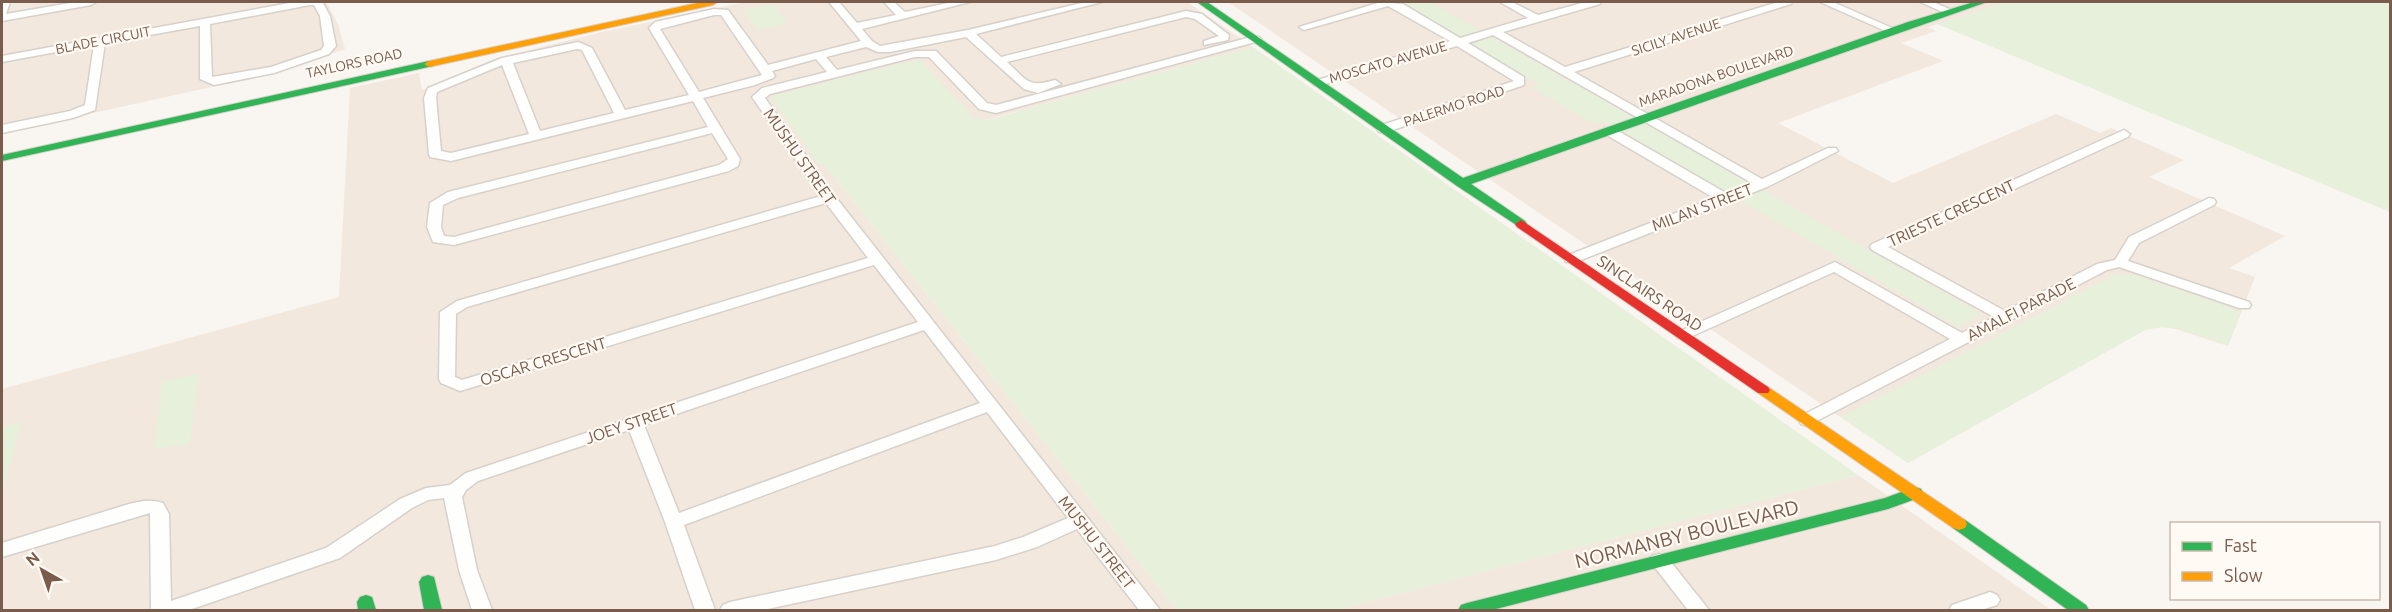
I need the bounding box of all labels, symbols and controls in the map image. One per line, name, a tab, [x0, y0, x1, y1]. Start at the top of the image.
street label: SICILY AVENUE	[1629, 15, 1723, 59]
street label: BLADE CIRCUIT	[54, 23, 152, 57]
street label: MOSCATO AVENUE	[1327, 37, 1449, 86]
street label: MARADONA BOULEVARD	[1636, 42, 1796, 110]
street label: TAYLORS ROAD	[304, 45, 404, 81]
street label: PALERMO ROAD	[1401, 82, 1507, 130]
street label: MUSHU STREET	[760, 105, 840, 208]
street label: TRIESTE CRESCENT	[1885, 176, 2017, 250]
street label: MILAN STREET	[1649, 180, 1755, 234]
street label: SINCLAIRS ROAD	[1594, 251, 1706, 335]
street label: AMALFI PARADE	[1964, 274, 2078, 344]
street label: OSCAR CRESCENT	[478, 333, 609, 389]
street label: JOEY STREET	[583, 399, 680, 447]
street label: MUSHU STREET	[1055, 492, 1139, 592]
street label: NORMANBY BOULEVARD	[1572, 495, 1801, 572]
legend	[2170, 522, 2380, 600]
text: Fast	[2224, 535, 2257, 555]
north arrow	[12, 540, 72, 600]
text: N	[22, 548, 43, 569]
text: Slow	[2224, 565, 2263, 585]

